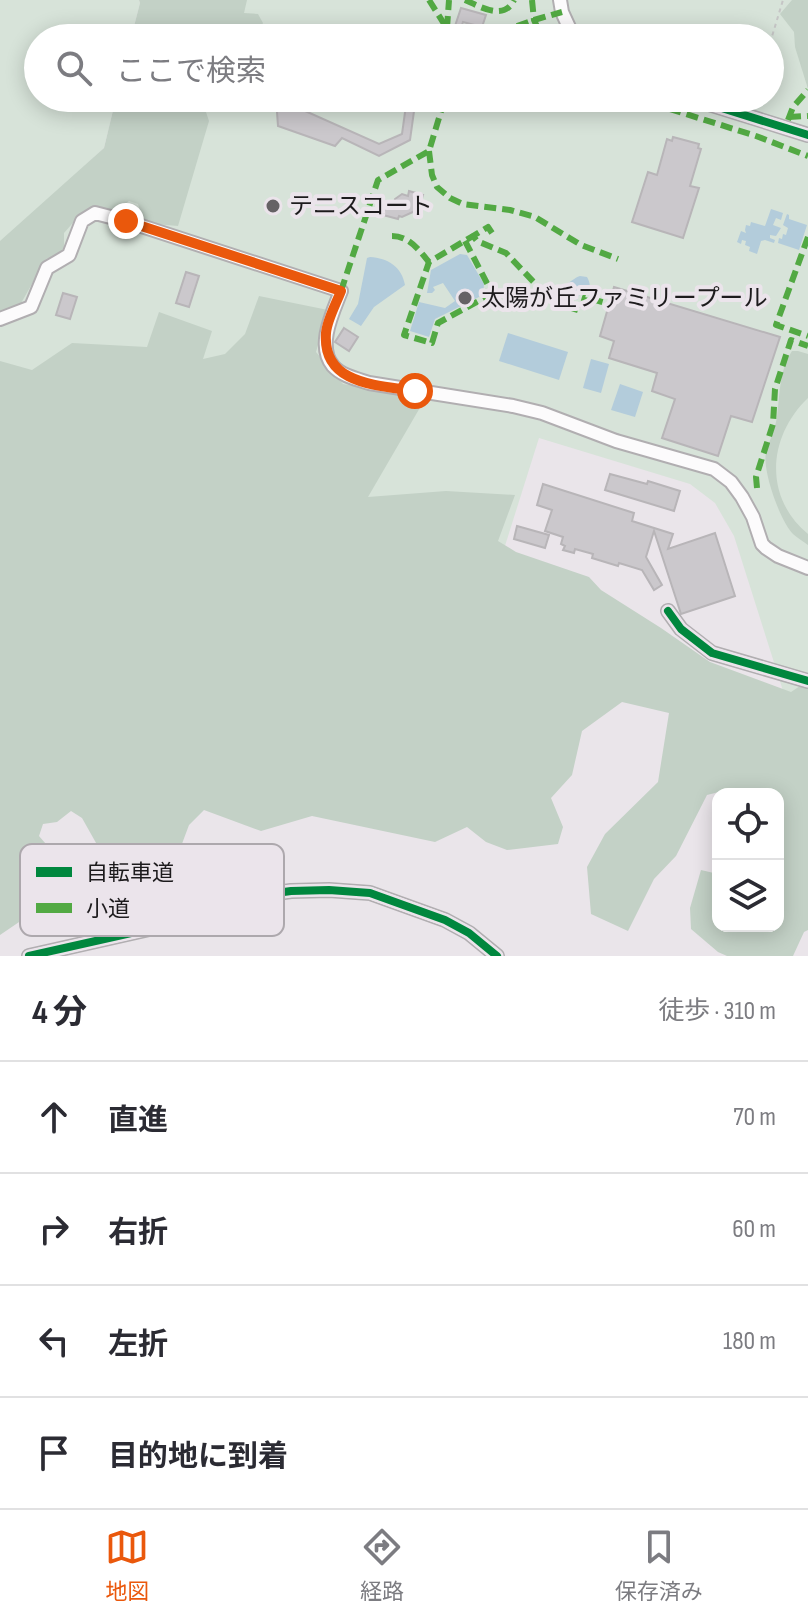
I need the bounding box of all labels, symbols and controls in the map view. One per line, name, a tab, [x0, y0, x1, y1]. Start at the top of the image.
search box	[24, 24, 784, 112]
icon: search	[52, 46, 96, 90]
text: ここで検索	[116, 54, 266, 90]
place label: テニスコート	[289, 192, 433, 221]
marker: テニスコート	[264, 197, 282, 215]
route end	[108, 203, 144, 239]
place label: 太陽が丘ファミリープール	[481, 284, 768, 313]
marker: 太陽が丘ファミリープール	[456, 289, 474, 307]
route start	[397, 373, 433, 409]
map controls	[712, 788, 784, 932]
button: locate	[712, 788, 784, 860]
legend	[20, 844, 284, 936]
text: 自転車道	[86, 860, 174, 887]
button: layers	[712, 860, 784, 932]
text: 小道	[86, 896, 130, 923]
text: 4 分	[32, 992, 87, 1033]
text: 徒歩 · 310 m	[658, 996, 776, 1027]
icon: ahead	[32, 1095, 76, 1139]
text: 70 m	[733, 1102, 776, 1133]
text: 直進	[108, 1103, 168, 1139]
icon: right	[32, 1207, 76, 1251]
text: 60 m	[732, 1214, 776, 1245]
text: 右折	[108, 1215, 168, 1251]
icon: left	[32, 1319, 76, 1363]
text: 180 m	[723, 1326, 776, 1357]
text: 左折	[108, 1327, 168, 1363]
icon: arrive	[32, 1431, 76, 1475]
text: 目的地に到着	[108, 1439, 288, 1475]
tab: 地図	[105, 1525, 149, 1606]
tab: 経路	[360, 1525, 404, 1606]
tab: 保存済み	[615, 1525, 703, 1606]

